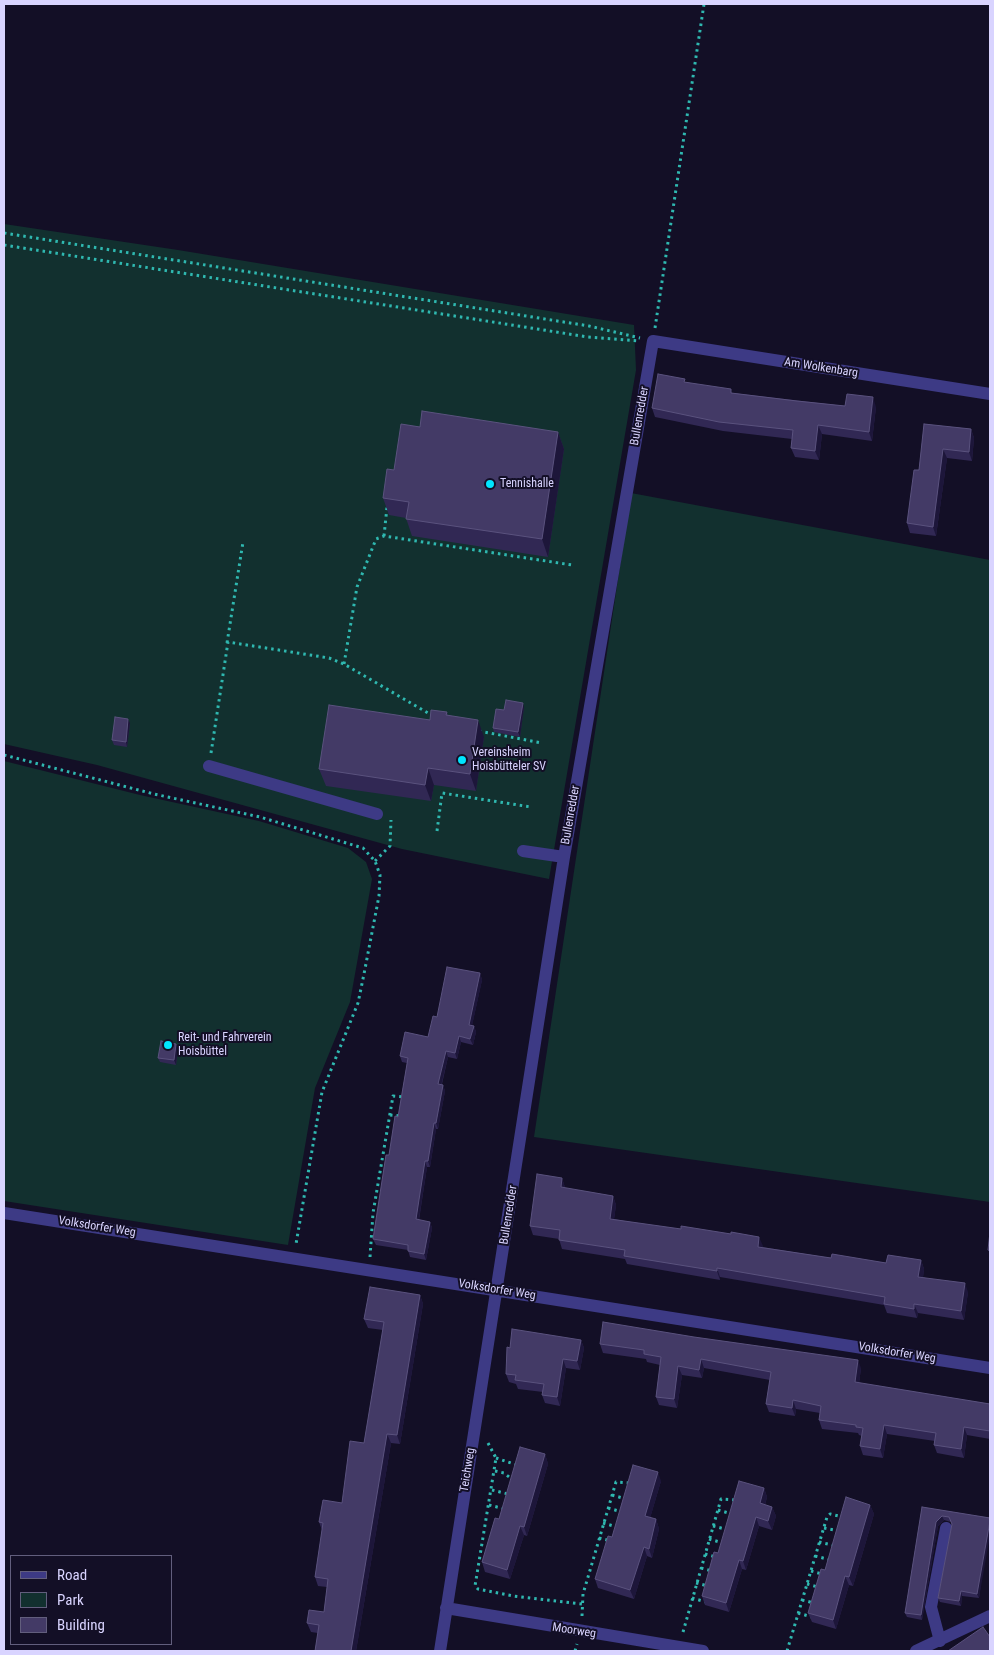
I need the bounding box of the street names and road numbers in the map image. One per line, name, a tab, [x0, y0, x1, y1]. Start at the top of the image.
street label: Am Wolkenbarg	[783, 355, 859, 381]
street label: Bullenredder	[628, 385, 652, 447]
street label: Bullenredder	[559, 784, 583, 846]
street label: Bullenredder	[497, 1184, 521, 1246]
street label: Volksdorfer Weg	[57, 1214, 137, 1240]
street label: Volksdorfer Weg	[457, 1277, 537, 1303]
street label: Volksdorfer Weg	[857, 1340, 937, 1366]
street label: Teichweg	[457, 1447, 479, 1493]
street label: Moorweg	[551, 1620, 597, 1642]

